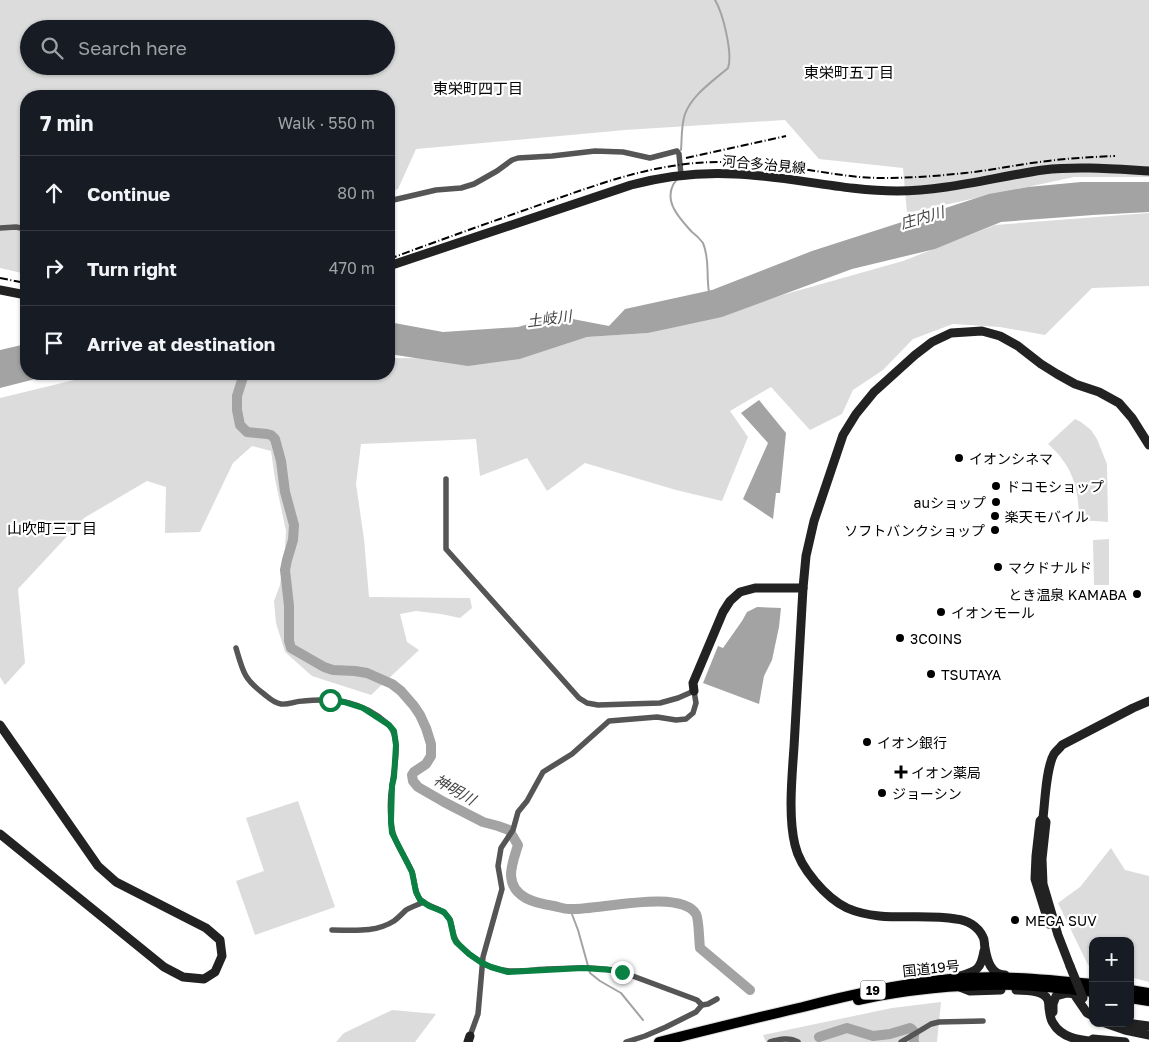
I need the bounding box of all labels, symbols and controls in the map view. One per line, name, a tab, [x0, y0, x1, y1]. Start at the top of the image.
search box	[20, 20, 395, 75]
icon: search	[38, 34, 66, 62]
text: Search here	[78, 36, 187, 59]
district label: 東栄町五丁目	[804, 63, 894, 81]
district label: 東栄町四丁目	[433, 79, 523, 97]
text: 7 min	[40, 110, 94, 136]
text: Walk · 550 m	[278, 113, 375, 133]
street label: 河合多治見線	[721, 152, 807, 176]
icon: ahead	[40, 179, 68, 207]
text: Continue	[87, 182, 170, 205]
text: 80 m	[337, 183, 375, 203]
water label: 庄内川	[898, 202, 948, 232]
icon: right	[40, 254, 68, 282]
text: Turn right	[87, 257, 177, 280]
text: 470 m	[329, 258, 375, 278]
water label: 土岐川	[526, 306, 574, 330]
icon: arrive	[40, 329, 68, 357]
text: Arrive at destination	[87, 332, 275, 355]
place label: イオンシネマ	[969, 450, 1053, 467]
marker: イオンシネマ	[953, 452, 965, 464]
place label: ドコモショップ	[1006, 478, 1104, 495]
marker: ドコモショップ	[990, 480, 1002, 492]
place label: auショップ	[914, 494, 986, 511]
marker: auショップ	[990, 496, 1002, 508]
place label: 楽天モバイル	[1005, 508, 1089, 525]
marker: 楽天モバイル	[989, 510, 1001, 522]
district label: 山吹町三丁目	[7, 519, 97, 537]
place label: ソフトバンクショップ	[844, 522, 985, 539]
marker: ソフトバンクショップ	[989, 524, 1001, 536]
place label: マクドナルド	[1008, 559, 1092, 576]
marker: マクドナルド	[992, 561, 1004, 573]
place label: とき温泉 KAMABA	[1008, 586, 1128, 603]
marker: とき温泉 KAMABA	[1131, 588, 1143, 600]
place label: イオンモール	[951, 604, 1035, 621]
marker: イオンモール	[935, 606, 947, 618]
place label: 3COINS	[910, 630, 962, 647]
marker: 3COINS	[894, 632, 906, 644]
place label: TSUTAYA	[941, 666, 1002, 683]
marker: TSUTAYA	[925, 668, 937, 680]
route start	[319, 689, 342, 712]
place label: イオン銀行	[877, 734, 947, 751]
marker: イオン銀行	[861, 736, 873, 748]
place label: イオン薬局	[911, 764, 981, 781]
marker: イオン薬局	[895, 766, 907, 778]
water label: 神明川	[431, 770, 481, 809]
place label: ジョーシン	[892, 785, 962, 802]
marker: ジョーシン	[876, 787, 888, 799]
place label: MEGA SUV	[1025, 912, 1097, 929]
marker: MEGA SUV	[1009, 914, 1021, 926]
map controls	[1089, 937, 1134, 1027]
button: +	[1089, 937, 1134, 982]
street label: 国道19号	[902, 957, 960, 979]
route end	[611, 961, 634, 984]
road number: 19	[860, 980, 886, 1000]
button: −	[1089, 982, 1134, 1027]

